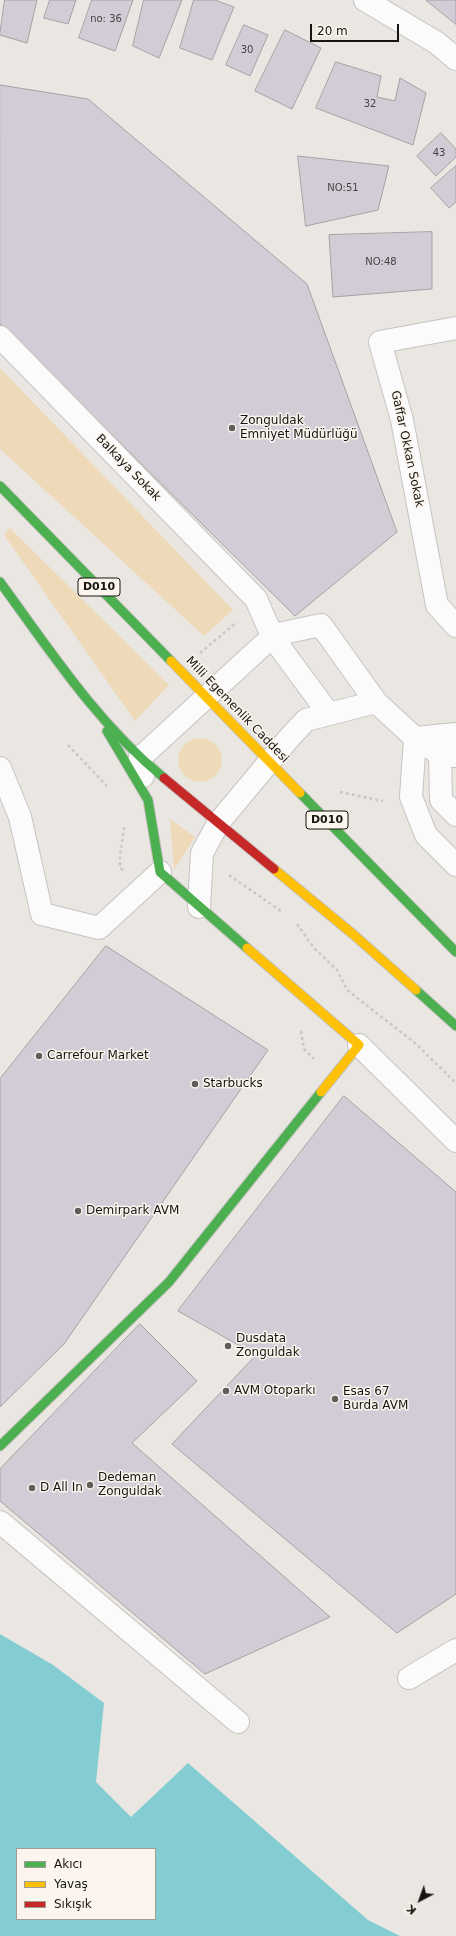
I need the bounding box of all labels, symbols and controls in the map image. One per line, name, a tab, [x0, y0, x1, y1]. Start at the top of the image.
house number: no: 36	[90, 13, 122, 25]
scale bar	[312, 16, 401, 42]
text: 20 m	[317, 24, 348, 38]
house number: 30	[241, 44, 253, 56]
house number: 32	[364, 98, 376, 110]
house number: 43	[433, 147, 445, 159]
house number: NO:51	[327, 182, 359, 194]
house number: NO:48	[365, 256, 397, 268]
street label: Gaffar Okkan Sokak	[388, 389, 426, 509]
place label: Zonguldak Emniyet Müdürlüğü	[240, 414, 357, 442]
marker: Zonguldak Emniyet Müdürlüğü	[227, 423, 237, 433]
street label: Balkaya Sokak	[93, 432, 163, 504]
road number: D010	[78, 578, 120, 596]
street label: Milli Egemenlik Caddesi	[182, 654, 292, 766]
road number: D010	[306, 811, 348, 829]
place label: Carrefour Market	[47, 1049, 149, 1063]
marker: Carrefour Market	[34, 1051, 44, 1061]
place label: Starbucks	[203, 1077, 263, 1091]
marker: Starbucks	[190, 1079, 200, 1089]
place label: Demirpark AVM	[86, 1204, 179, 1218]
marker: Demirpark AVM	[73, 1206, 83, 1216]
place label: Dusdata Zonguldak	[236, 1332, 300, 1360]
marker: Dusdata Zonguldak	[223, 1341, 233, 1351]
place label: AVM Otoparkı	[234, 1384, 315, 1398]
place label: Esas 67 Burda AVM	[343, 1385, 408, 1413]
marker: AVM Otoparkı	[221, 1386, 231, 1396]
marker: Esas 67 Burda AVM	[330, 1394, 340, 1404]
place label: Dedeman Zonguldak	[98, 1471, 162, 1499]
marker: Dedeman Zonguldak	[85, 1480, 95, 1490]
place label: D All In	[40, 1481, 83, 1495]
marker: D All In	[27, 1483, 37, 1493]
legend	[16, 1848, 156, 1920]
text: Akıcı	[54, 1857, 82, 1871]
text: Yavaş	[54, 1877, 88, 1891]
north arrow	[400, 1880, 440, 1920]
text: Sıkışık	[54, 1897, 92, 1911]
text: K	[404, 1902, 419, 1917]

